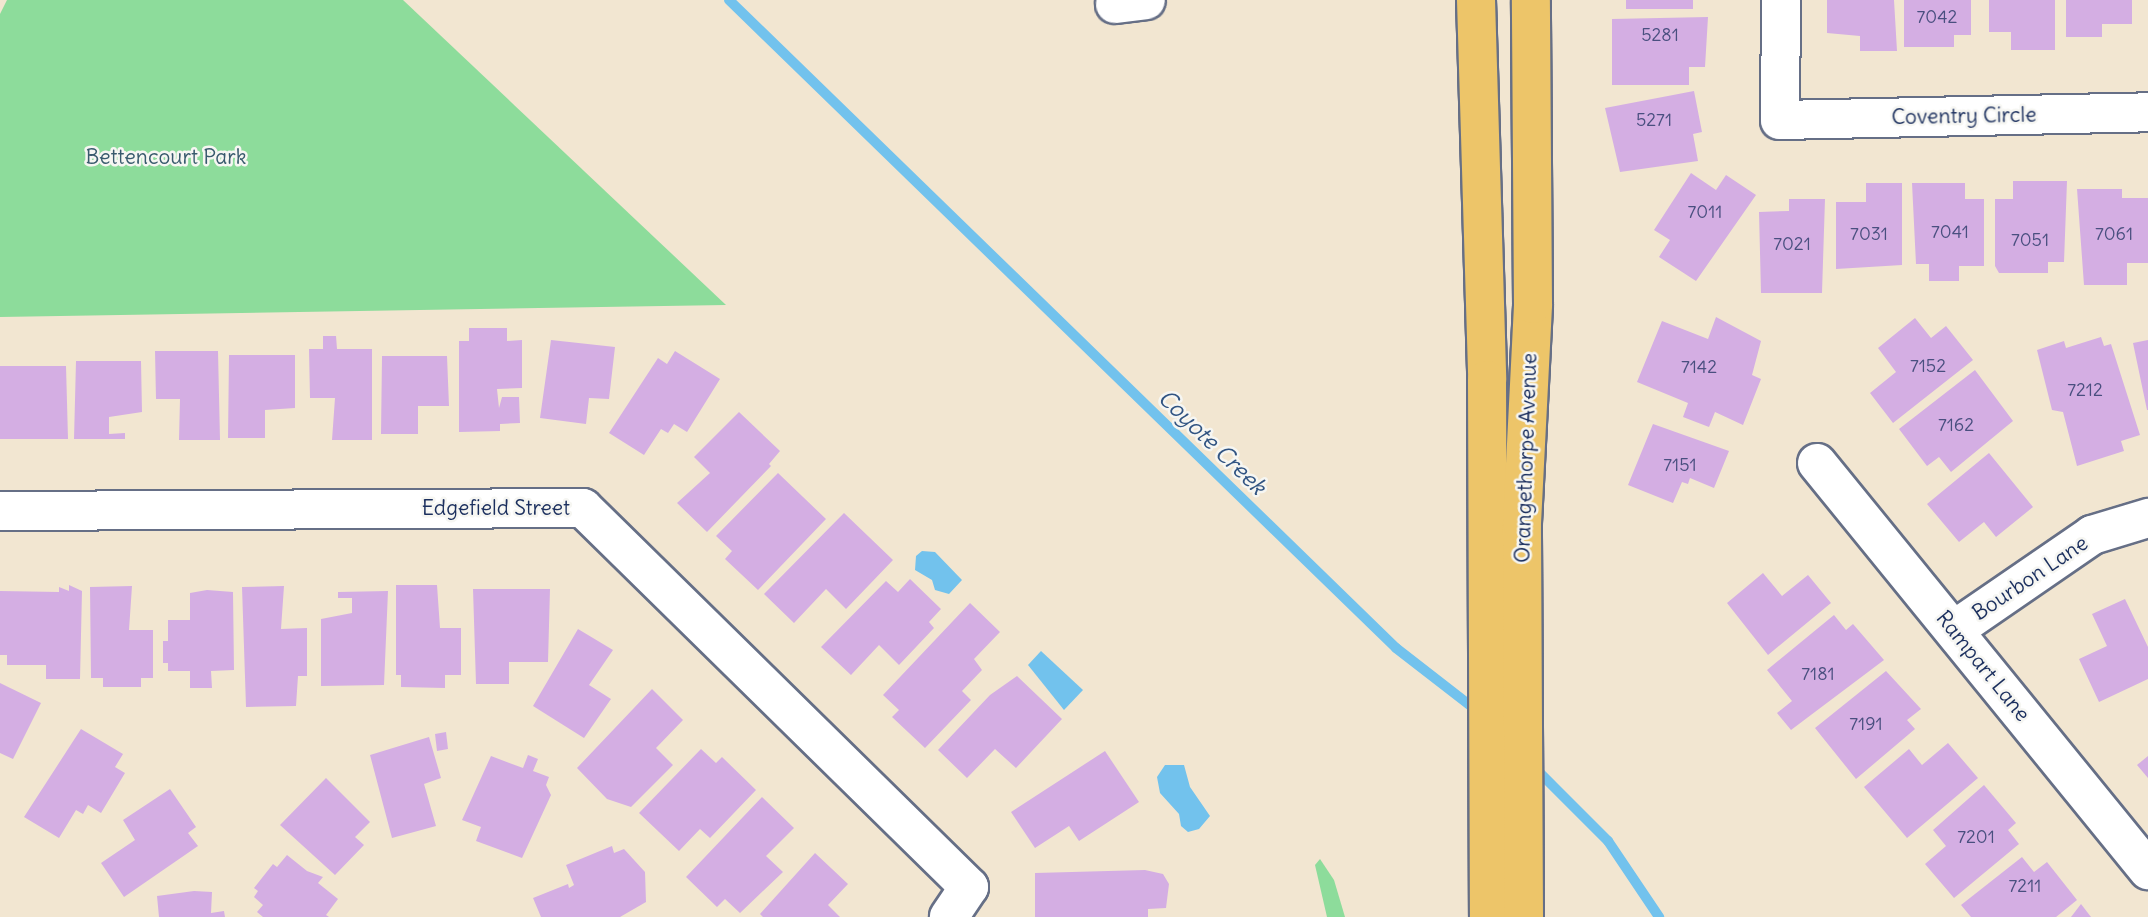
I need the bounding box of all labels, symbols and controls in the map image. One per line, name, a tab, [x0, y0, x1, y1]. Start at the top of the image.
house number: 7042	[1917, 6, 1957, 28]
house number: 5281	[1641, 24, 1679, 46]
street label: Coventry Circle	[1891, 102, 2037, 130]
house number: 5271	[1636, 109, 1672, 131]
park label: Bettencourt Park	[85, 144, 247, 170]
house number: 7011	[1688, 201, 1722, 223]
house number: 7041	[1931, 221, 1969, 243]
house number: 7031	[1850, 223, 1888, 245]
house number: 7061	[2095, 223, 2133, 245]
house number: 7051	[2011, 229, 2049, 251]
house number: 7021	[1773, 233, 1811, 255]
street label: Orangethorpe Avenue	[1510, 353, 1542, 563]
house number: 7152	[1910, 355, 1946, 377]
house number: 7142	[1681, 356, 1717, 378]
house number: 7212	[2067, 379, 2103, 401]
water label: Coyote Creek	[1152, 384, 1272, 500]
house number: 7162	[1938, 414, 1974, 436]
house number: 7151	[1663, 454, 1697, 476]
street label: Edgefield Street	[422, 495, 570, 521]
street label: Bourbon Lane	[1968, 530, 2092, 626]
street label: Rampart Lane	[1931, 606, 2035, 726]
house number: 7181	[1801, 663, 1835, 685]
house number: 7191	[1849, 713, 1883, 735]
house number: 7201	[1957, 826, 1995, 848]
house number: 7211	[2009, 875, 2041, 897]

